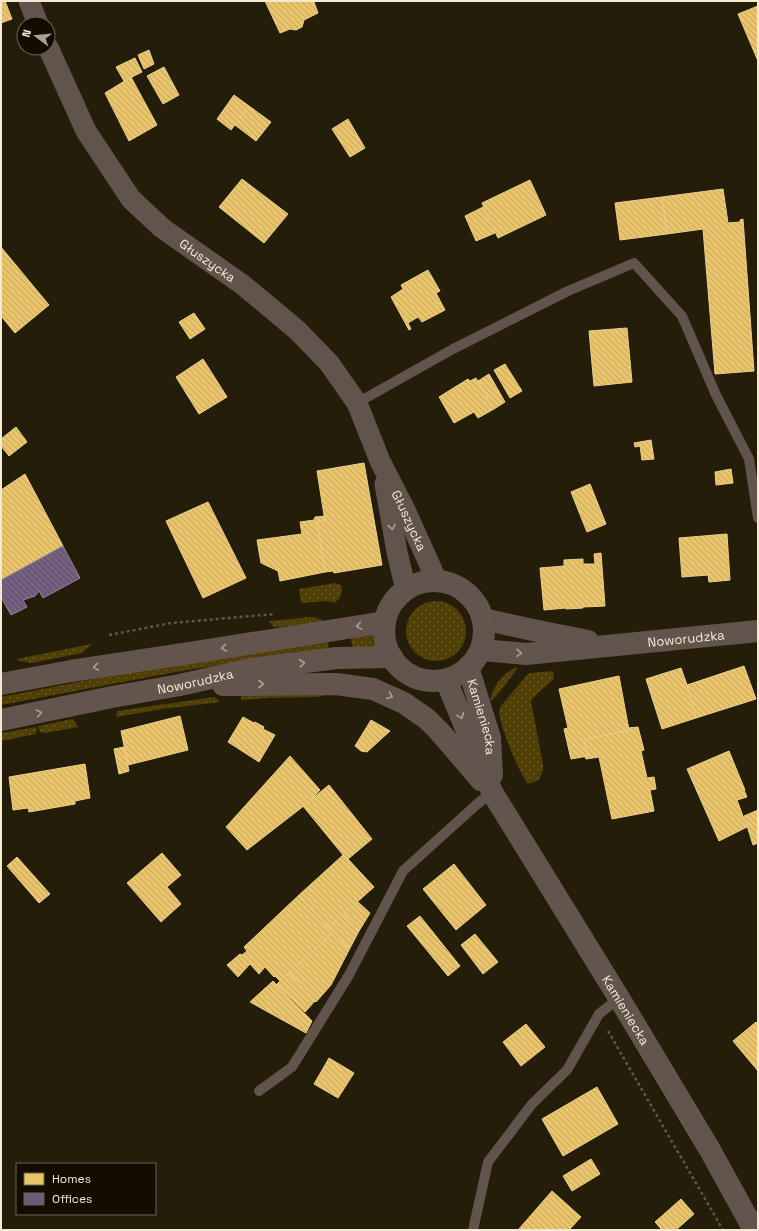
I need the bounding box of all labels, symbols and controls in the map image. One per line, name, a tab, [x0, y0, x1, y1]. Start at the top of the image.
north arrow	[16, 16, 56, 56]
text: N	[19, 28, 34, 39]
street label: Głuszycka	[176, 234, 240, 286]
street label: Głuszycka	[388, 487, 431, 554]
one-way arrow	[388, 524, 396, 530]
one-way arrow	[355, 621, 362, 630]
street label: Noworudzka	[647, 626, 726, 650]
one-way arrow	[221, 643, 227, 652]
one-way arrow	[516, 649, 522, 658]
one-way arrow	[299, 659, 305, 668]
one-way arrow	[93, 662, 99, 671]
street label: Noworudzka	[156, 665, 235, 697]
street label: Kamieniecka	[464, 677, 499, 756]
one-way arrow	[258, 680, 264, 688]
one-way arrow	[385, 691, 393, 699]
one-way arrow	[36, 709, 42, 717]
one-way arrow	[456, 712, 464, 719]
street label: Kamieniecka	[598, 972, 654, 1048]
legend	[16, 1163, 156, 1215]
text: Homes	[52, 1171, 91, 1187]
text: Offices	[52, 1191, 92, 1207]

